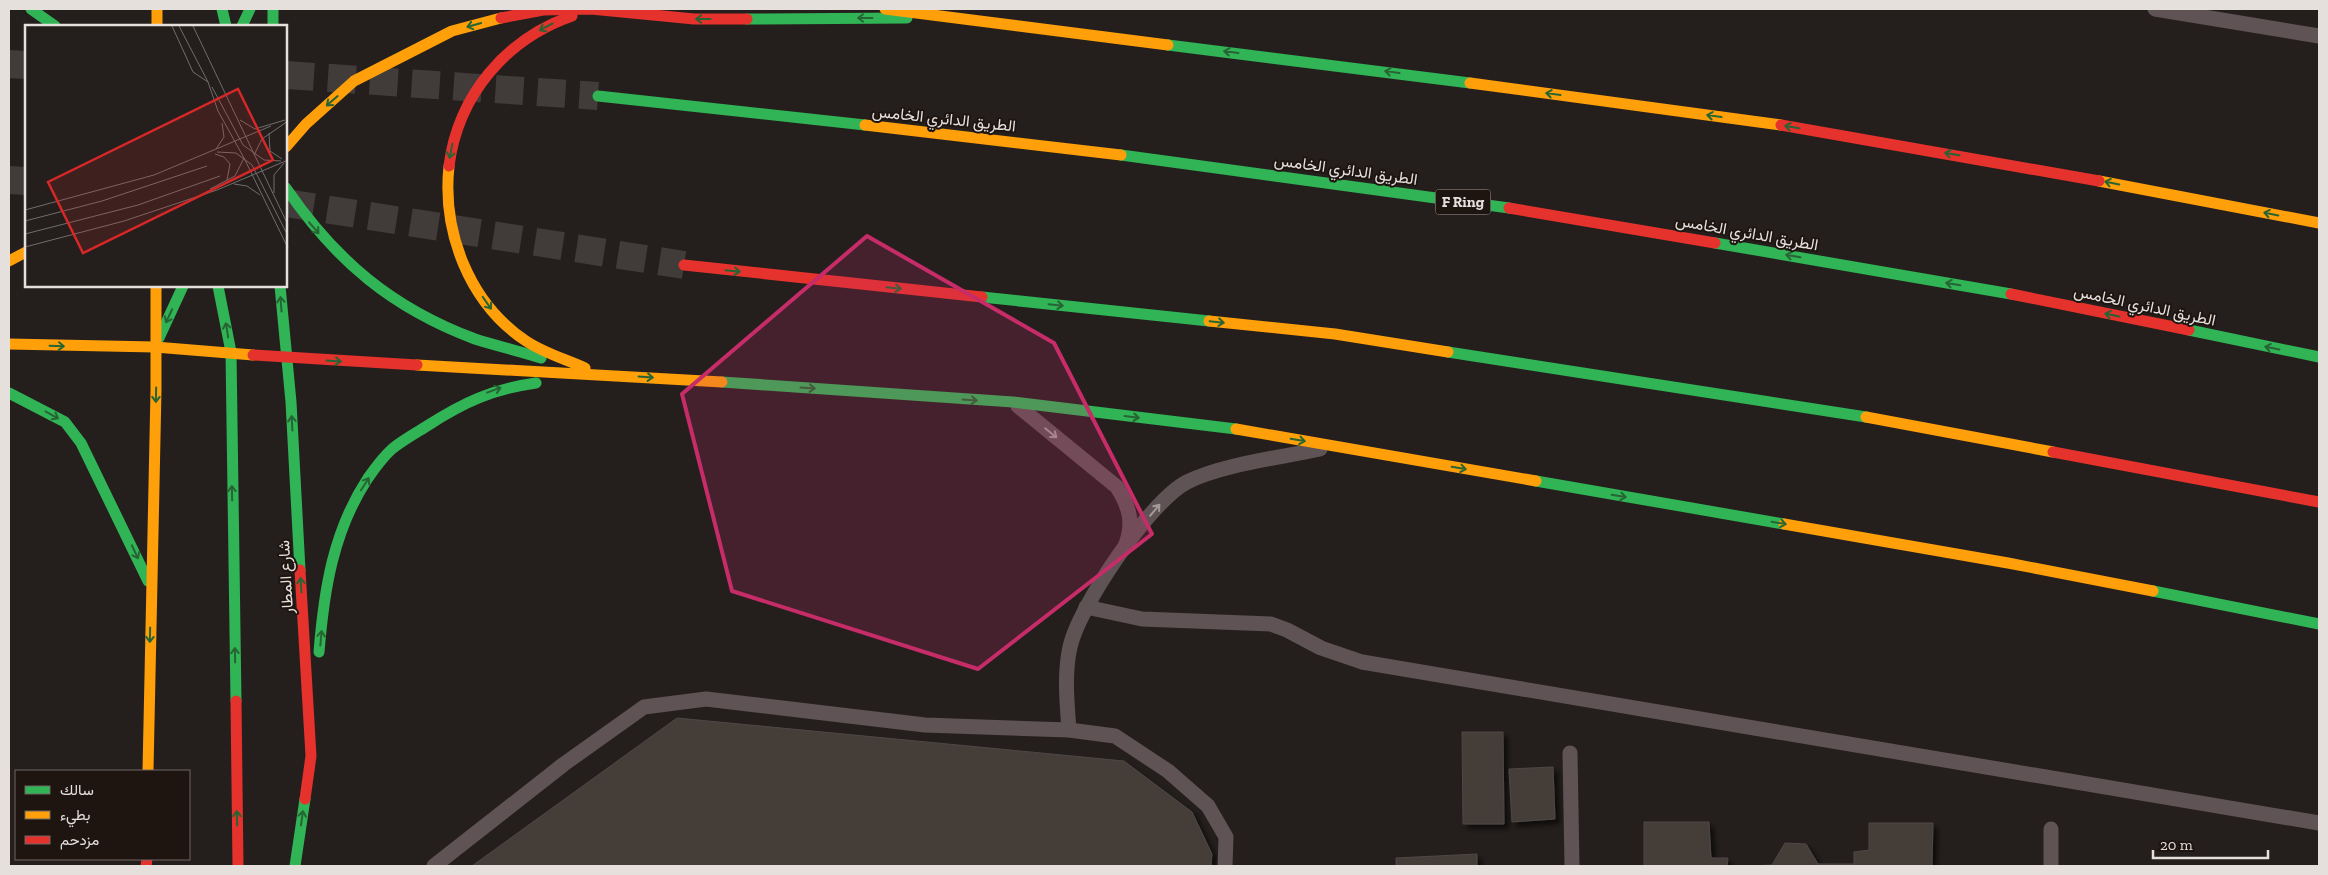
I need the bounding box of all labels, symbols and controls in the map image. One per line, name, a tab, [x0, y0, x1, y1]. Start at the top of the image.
one-way arrow	[857, 13, 874, 23]
one-way arrow	[695, 14, 711, 24]
one-way arrow	[466, 21, 482, 30]
one-way arrow	[539, 22, 554, 32]
inset map	[25, 25, 288, 288]
one-way arrow	[1223, 47, 1239, 57]
one-way arrow	[1385, 67, 1401, 77]
one-way arrow	[1546, 89, 1562, 99]
one-way arrow	[325, 95, 338, 106]
street label: الطريق الدائري الخامس	[871, 101, 1017, 139]
one-way arrow	[1707, 111, 1723, 121]
one-way arrow	[1784, 122, 1800, 132]
one-way arrow	[446, 143, 455, 159]
one-way arrow	[1944, 148, 1960, 158]
street label: الطريق الدائري الخامس	[1272, 150, 1419, 193]
one-way arrow	[2104, 178, 2120, 187]
road number: F Ring	[1436, 190, 1490, 214]
one-way arrow	[2264, 208, 2280, 218]
street label: الطريق الدائري الخامس	[1673, 211, 1820, 258]
one-way arrow	[308, 222, 320, 235]
one-way arrow	[1785, 251, 1801, 261]
one-way arrow	[724, 266, 740, 275]
one-way arrow	[1945, 279, 1961, 289]
street label: الطريق الدائري الخامس	[2071, 281, 2218, 334]
one-way arrow	[886, 283, 902, 293]
one-way arrow	[277, 296, 286, 312]
one-way arrow	[482, 296, 492, 310]
one-way arrow	[1047, 300, 1063, 310]
one-way arrow	[164, 308, 173, 323]
one-way arrow	[2105, 310, 2121, 319]
one-way arrow	[1209, 317, 1225, 327]
one-way arrow	[222, 323, 232, 339]
one-way arrow	[49, 342, 65, 351]
one-way arrow	[2264, 342, 2280, 352]
one-way arrow	[325, 356, 341, 366]
one-way arrow	[638, 373, 654, 382]
one-way arrow	[800, 384, 816, 393]
one-way arrow	[486, 385, 502, 394]
one-way arrow	[151, 387, 161, 403]
one-way arrow	[962, 395, 978, 404]
one-way arrow	[45, 410, 60, 420]
one-way arrow	[1124, 412, 1140, 422]
one-way arrow	[288, 415, 297, 431]
one-way arrow	[1044, 427, 1057, 438]
one-way arrow	[1290, 436, 1306, 446]
one-way arrow	[1450, 464, 1466, 474]
one-way arrow	[360, 477, 370, 491]
one-way arrow	[227, 485, 237, 501]
one-way arrow	[1610, 491, 1626, 501]
one-way arrow	[1150, 504, 1161, 517]
one-way arrow	[1770, 519, 1786, 529]
street label: شارع المطار	[274, 540, 299, 615]
one-way arrow	[131, 544, 140, 559]
one-way arrow	[297, 577, 306, 593]
one-way arrow	[145, 626, 155, 643]
one-way arrow	[316, 630, 325, 646]
one-way arrow	[230, 647, 239, 663]
legend	[15, 770, 190, 860]
text: سالك	[60, 781, 94, 799]
text: بطيء	[60, 806, 90, 828]
one-way arrow	[232, 810, 242, 826]
one-way arrow	[297, 810, 307, 826]
scale bar	[2153, 828, 2268, 860]
text: مزدحم	[60, 831, 99, 850]
text: 20 m	[2160, 836, 2193, 854]

